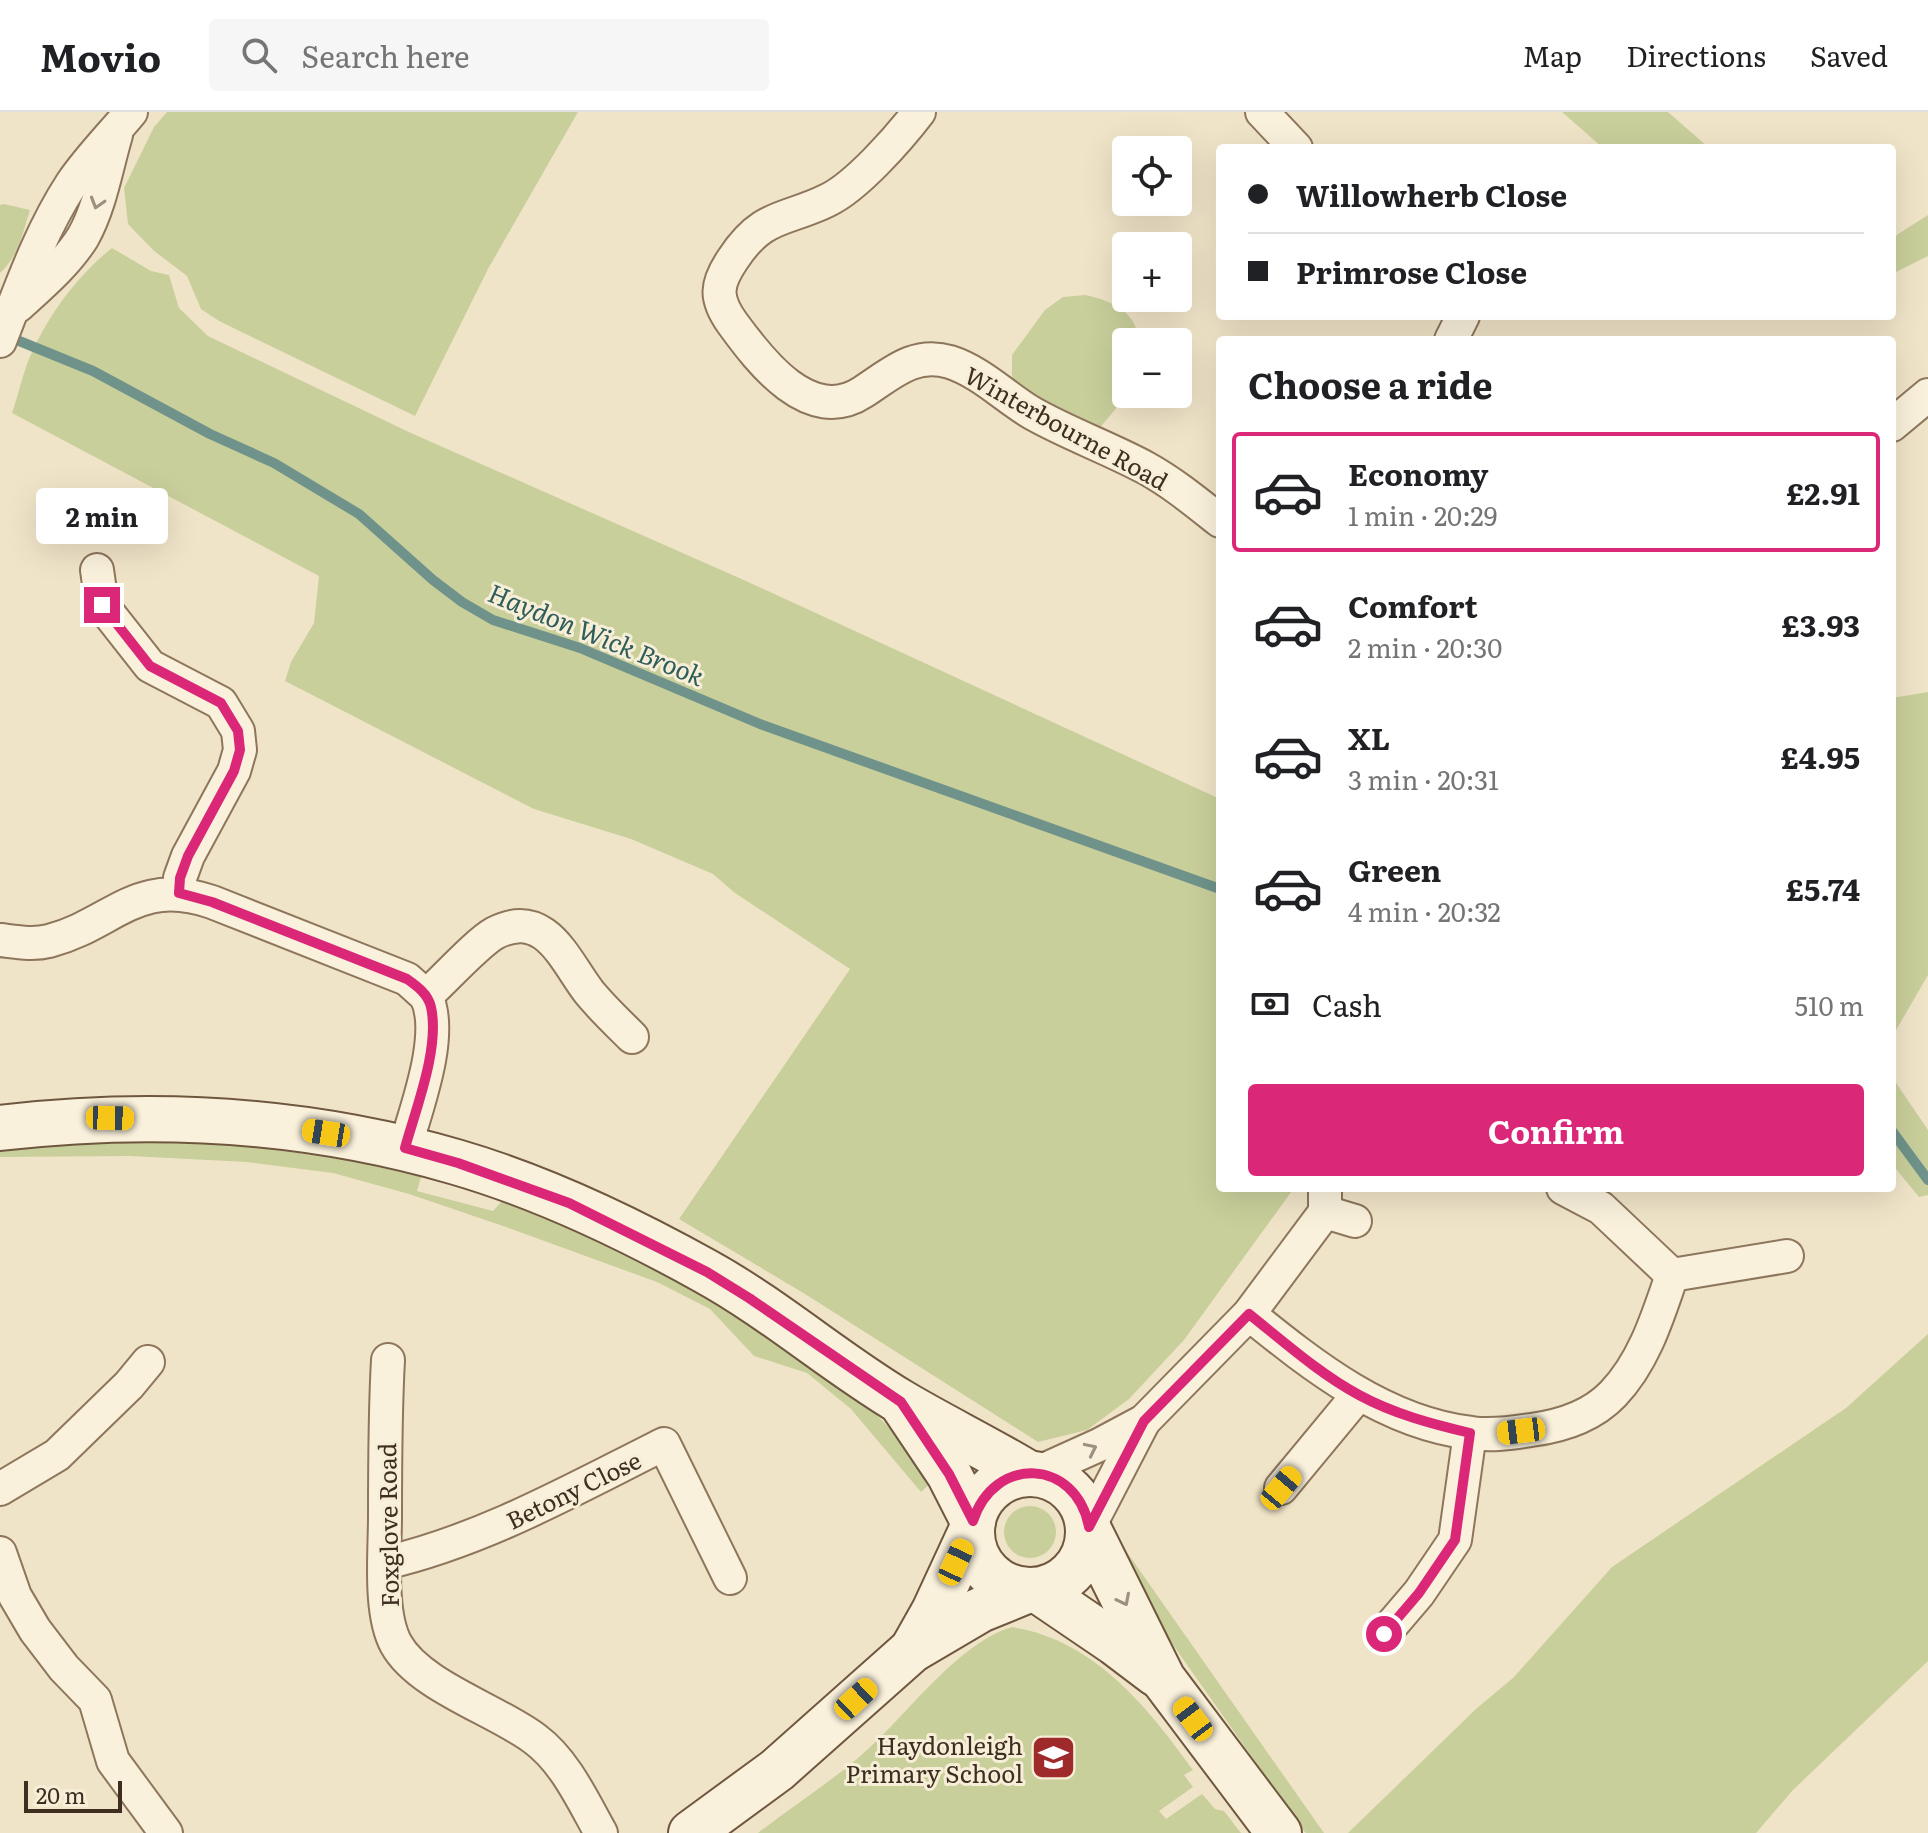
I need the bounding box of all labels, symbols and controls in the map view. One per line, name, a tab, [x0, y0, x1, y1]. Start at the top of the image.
search box	[209, 19, 769, 91]
text: Movio	[40, 27, 161, 84]
icon: search	[237, 33, 281, 77]
text: Search here	[301, 33, 470, 77]
text: Map	[1523, 34, 1582, 76]
text: Directions	[1626, 34, 1766, 76]
text: Saved	[1810, 34, 1888, 76]
map controls	[1112, 136, 1192, 408]
button: locate	[1112, 136, 1192, 216]
text: Willowherb Close	[1296, 172, 1567, 216]
one-way arrow	[90, 195, 106, 209]
button: +	[1112, 232, 1192, 312]
text: Primrose Close	[1296, 249, 1527, 293]
button: −	[1112, 328, 1192, 408]
street label: Winterbourne Road	[959, 356, 1175, 498]
text: Choose a ride	[1248, 357, 1493, 410]
text: Economy	[1348, 451, 1488, 495]
icon: car	[1252, 456, 1324, 528]
text: £2.91	[1786, 470, 1860, 514]
callout: 2 min	[36, 489, 168, 545]
text: 1 min · 20:29	[1348, 495, 1497, 534]
text: 2 min	[66, 496, 138, 535]
water label: Haydon Wick Brook	[483, 572, 712, 694]
text: Comfort	[1348, 583, 1478, 627]
route end	[84, 587, 120, 623]
icon: car	[1252, 588, 1324, 660]
text: £3.93	[1782, 602, 1860, 646]
text: 2 min · 20:30	[1348, 627, 1502, 666]
text: XL	[1348, 715, 1390, 759]
icon: car	[1252, 720, 1324, 792]
text: £4.95	[1781, 734, 1860, 778]
text: 3 min · 20:31	[1348, 759, 1499, 798]
text: Green	[1348, 847, 1441, 891]
icon: car	[1252, 852, 1324, 924]
text: £5.74	[1786, 866, 1860, 910]
text: 4 min · 20:32	[1348, 891, 1501, 930]
icon: cash	[1248, 982, 1292, 1026]
text: Cash	[1312, 982, 1382, 1026]
text: 510 m	[1795, 985, 1864, 1024]
button: Confirm	[1248, 1084, 1864, 1176]
car	[86, 1106, 134, 1130]
car	[300, 1117, 352, 1149]
car	[1496, 1416, 1546, 1446]
street label: Betony Close	[500, 1441, 646, 1537]
street label: Foxglove Road	[368, 1442, 406, 1608]
one-way arrow	[1083, 1443, 1098, 1459]
car	[1256, 1462, 1306, 1514]
car	[935, 1535, 977, 1589]
one-way arrow	[1114, 1591, 1129, 1606]
route start	[1366, 1616, 1402, 1652]
car	[830, 1674, 882, 1724]
car	[1169, 1693, 1217, 1745]
place label: Haydonleigh Primary School	[846, 1727, 1023, 1790]
school or university icon: Haydonleigh Primary School	[1030, 1734, 1078, 1782]
scale bar	[24, 1777, 122, 1813]
text: 20 m	[36, 1778, 86, 1811]

